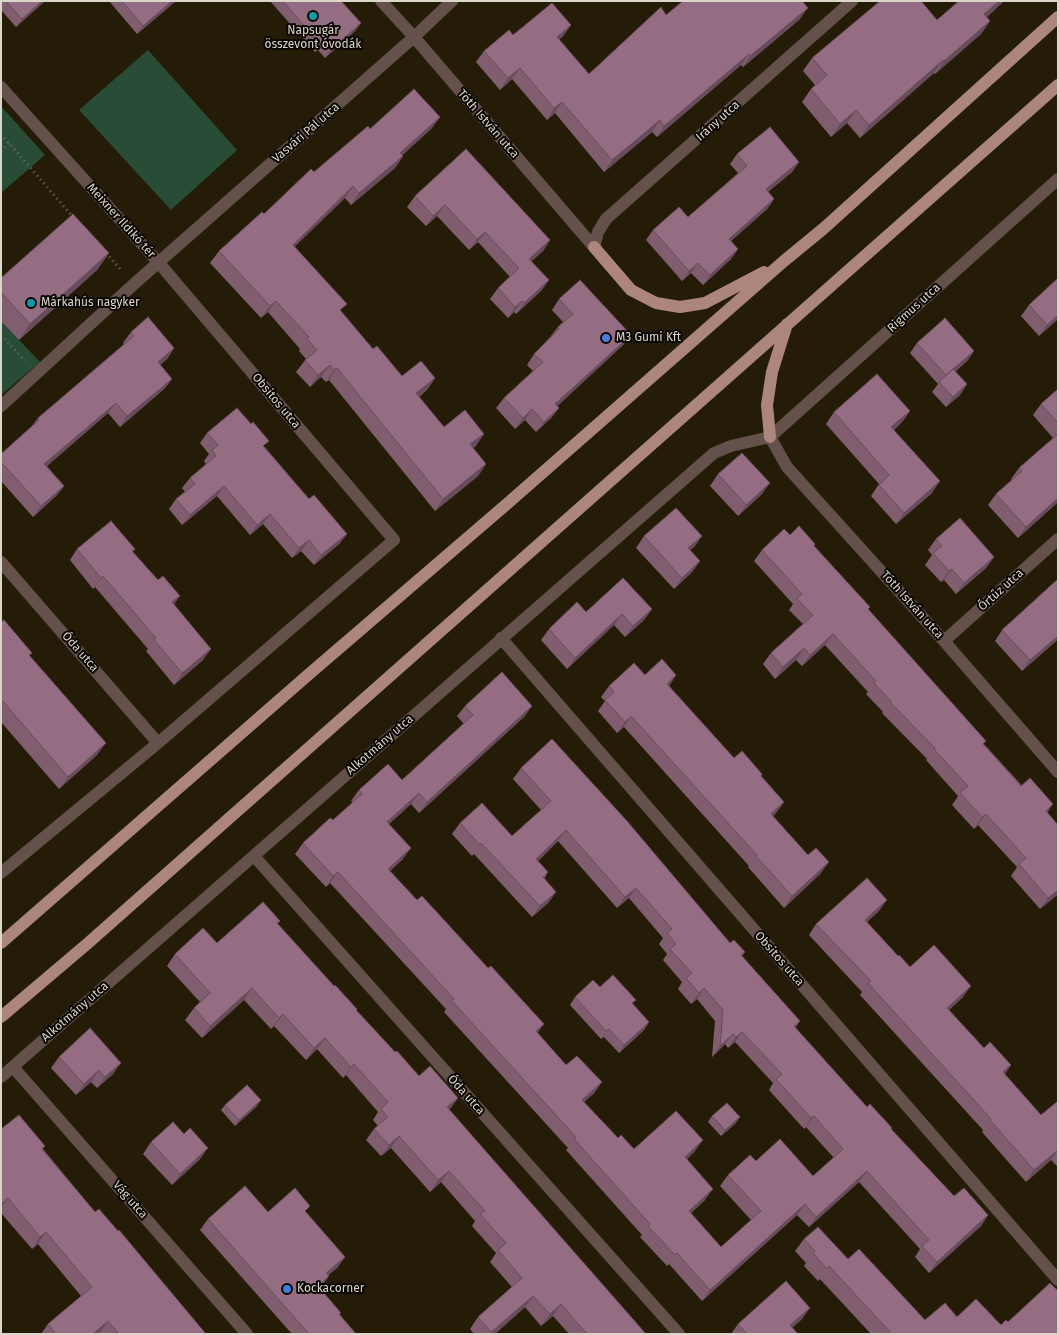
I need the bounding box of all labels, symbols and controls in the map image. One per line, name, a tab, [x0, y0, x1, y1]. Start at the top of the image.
marker: Napsugár összevont óvodák	[307, 10, 319, 22]
place label: Napsugár összevont óvodák	[265, 24, 361, 52]
street label: Tóth István utca	[454, 87, 522, 161]
street label: Irány utca	[693, 98, 743, 144]
street label: Vasvári Pál utca	[270, 100, 342, 166]
street label: Meixner Ildikó tér	[84, 181, 158, 261]
street label: Rigmus utca	[885, 280, 943, 336]
place label: Márkahús nagyker	[41, 296, 140, 310]
marker: Márkahús nagyker	[25, 297, 37, 309]
place label: M3 Gumi Kft	[616, 331, 681, 345]
marker: M3 Gumi Kft	[600, 332, 612, 344]
street label: Obsitos utca	[249, 370, 303, 432]
street label: Őrtűz utca	[975, 566, 1027, 614]
street label: Tóth István utca	[878, 568, 946, 642]
street label: Óda utca	[59, 629, 101, 675]
street label: Alkotmány utca	[344, 712, 416, 778]
street label: Obsitos utca	[751, 929, 807, 989]
street label: Alkotmány utca	[39, 979, 111, 1045]
street label: Óda utca	[444, 1072, 488, 1118]
street label: Vág utca	[110, 1178, 150, 1222]
place label: Kockacorner	[297, 1282, 364, 1296]
marker: Kockacorner	[281, 1283, 293, 1295]

